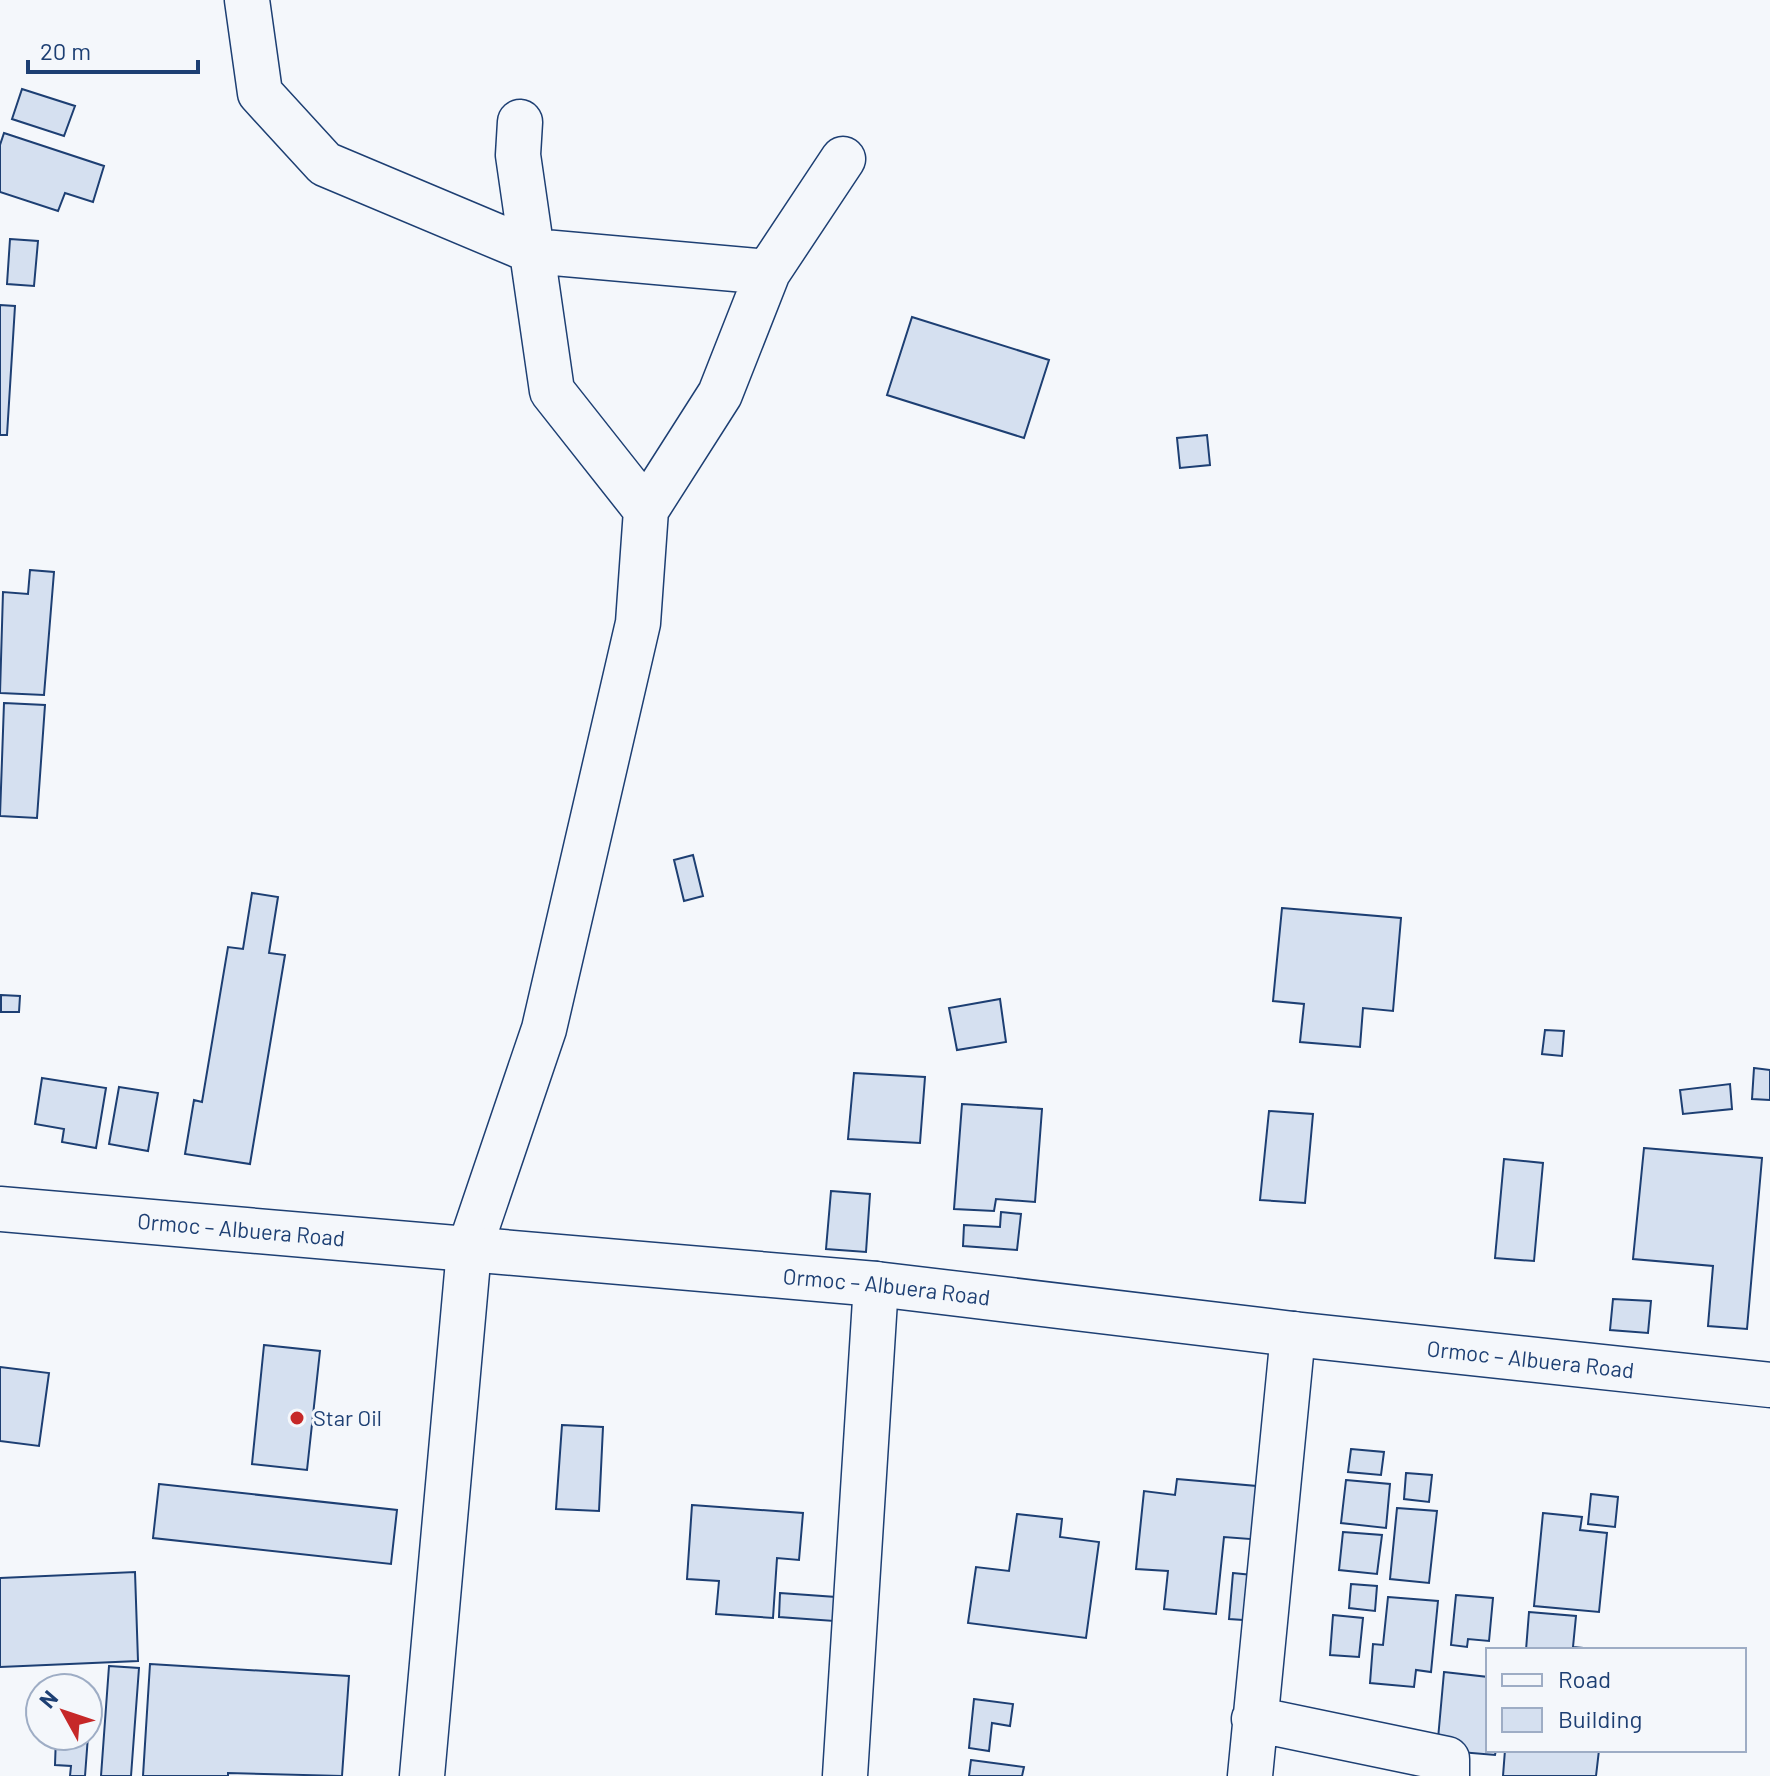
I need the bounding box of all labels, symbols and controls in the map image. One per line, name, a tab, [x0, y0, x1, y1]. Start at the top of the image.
scale bar	[28, 24, 198, 74]
text: 20 m	[40, 36, 91, 65]
street label: Ormoc – Albuera Road	[136, 1207, 346, 1250]
street label: Ormoc – Albuera Road	[782, 1262, 992, 1310]
street label: Ormoc – Albuera Road	[1426, 1334, 1635, 1382]
place label: Star Oil	[313, 1404, 382, 1430]
marker: Star Oil	[288, 1409, 306, 1427]
legend	[1486, 1648, 1746, 1752]
text: Road	[1558, 1664, 1611, 1693]
north arrow	[24, 1672, 104, 1752]
text: N	[33, 1685, 63, 1712]
text: Building	[1558, 1704, 1642, 1733]

